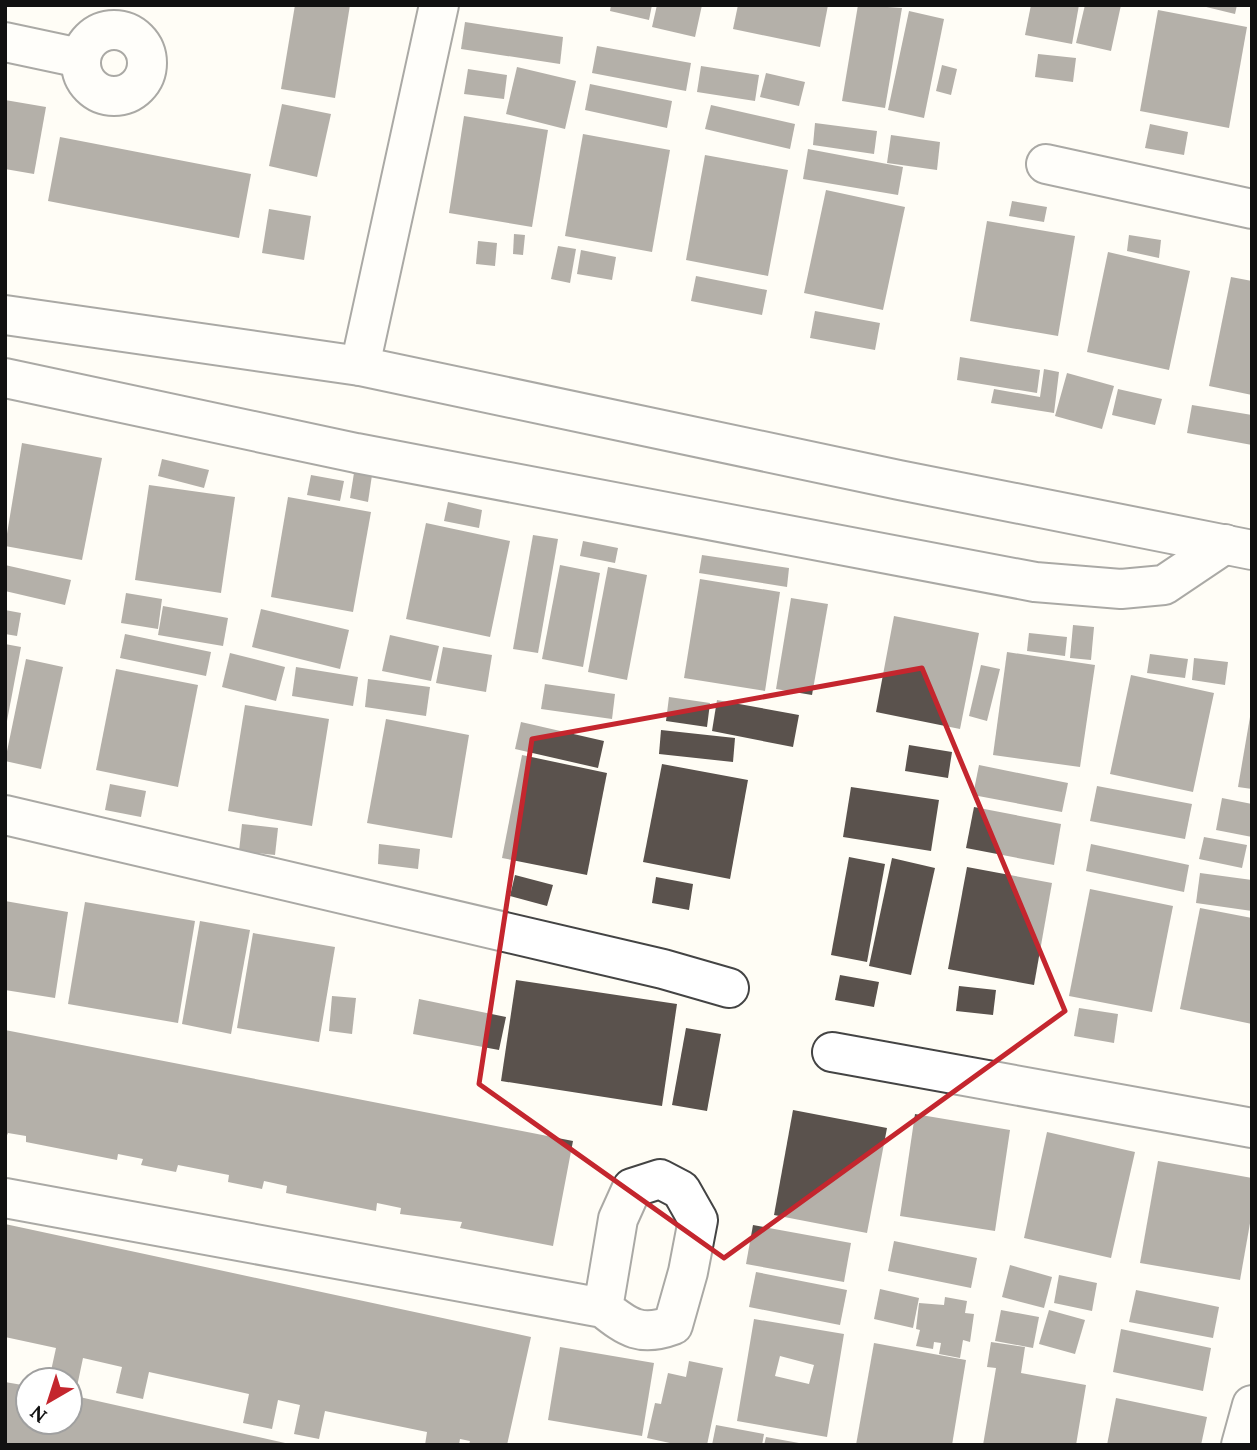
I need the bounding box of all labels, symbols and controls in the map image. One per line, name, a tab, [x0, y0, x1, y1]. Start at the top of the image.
north arrow	[14, 1366, 84, 1436]
text: N	[25, 1400, 52, 1428]

